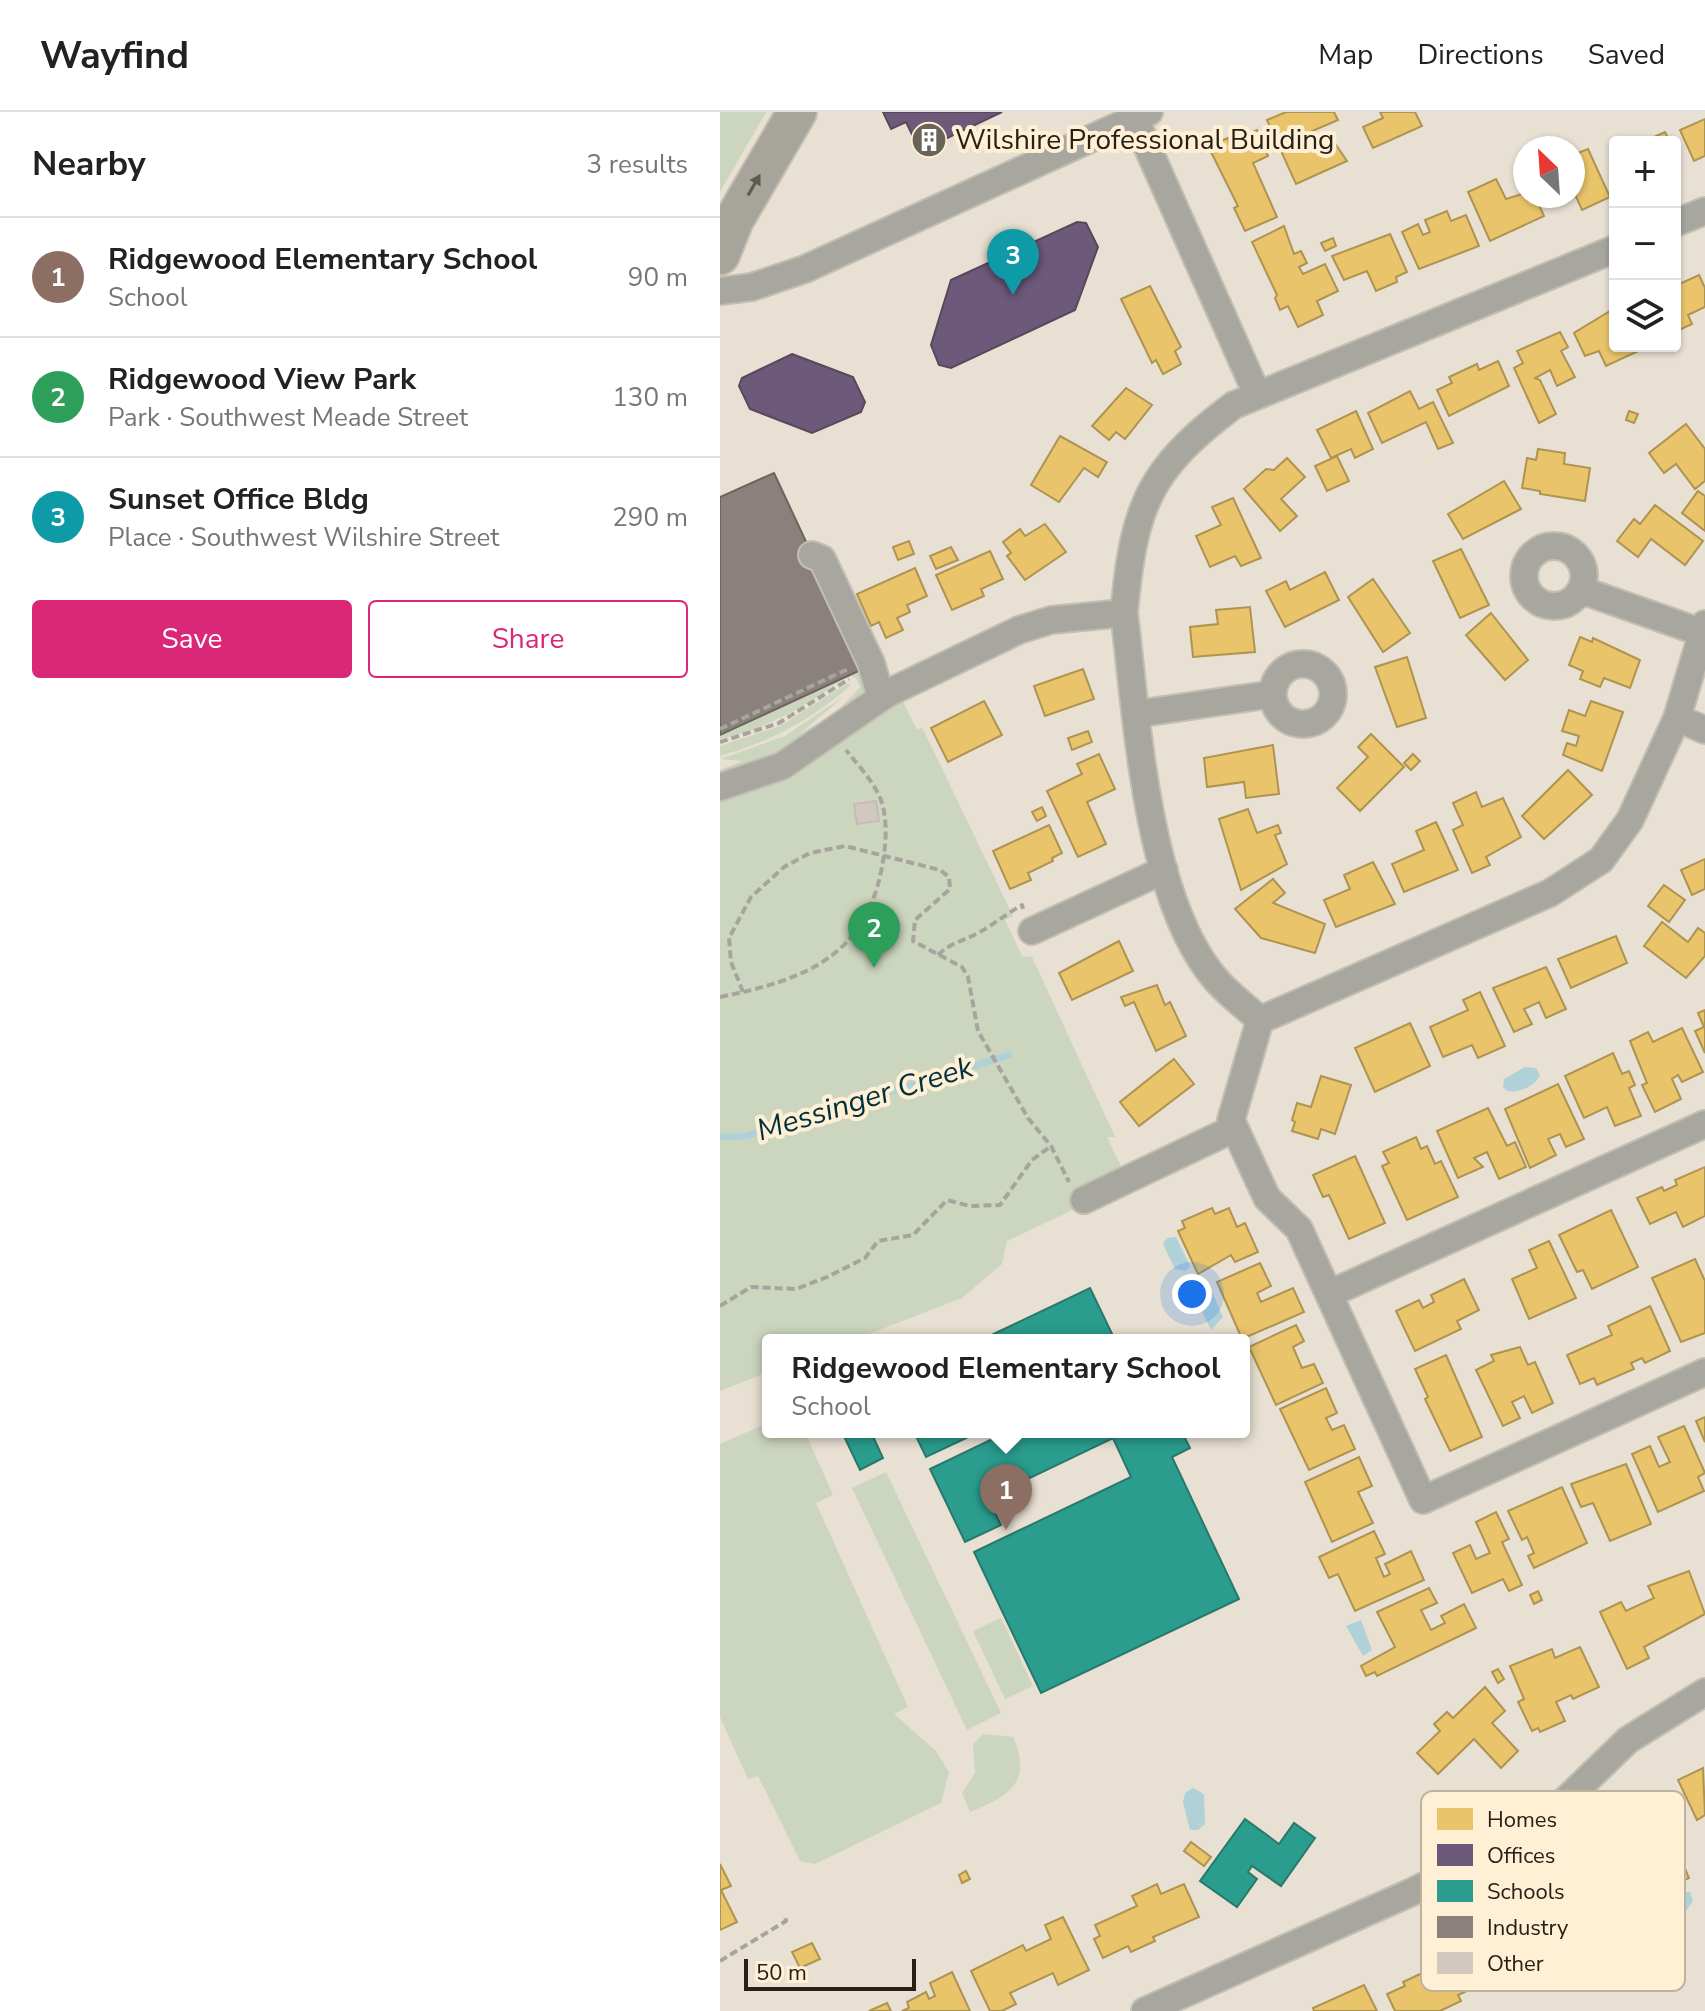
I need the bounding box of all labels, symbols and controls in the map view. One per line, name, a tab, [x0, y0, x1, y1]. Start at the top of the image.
text: Wayfind	[40, 30, 189, 81]
text: Map	[1318, 36, 1373, 74]
text: Directions	[1417, 36, 1544, 74]
text: Saved	[1588, 36, 1665, 74]
building icon: Wilshire Professional Building	[910, 121, 948, 159]
place label: Wilshire Professional Building	[955, 121, 1334, 159]
north arrow	[1513, 136, 1585, 208]
map controls	[1609, 136, 1681, 352]
button: +	[1609, 136, 1681, 208]
text: Nearby	[32, 141, 146, 187]
text: 3 results	[587, 147, 688, 182]
one-way arrow	[747, 174, 761, 197]
button: −	[1609, 208, 1681, 280]
pin: 3	[987, 229, 1039, 295]
text: Ridgewood Elementary School	[108, 239, 537, 280]
text: 1	[50, 260, 66, 295]
text: 90 m	[628, 260, 688, 295]
text: School	[108, 280, 187, 315]
button: layers	[1609, 280, 1681, 352]
text: Ridgewood View Park	[108, 359, 416, 400]
text: 2	[50, 380, 66, 415]
text: 130 m	[612, 380, 688, 415]
text: Park · Southwest Meade Street	[108, 400, 468, 435]
text: Sunset Office Bldg	[108, 479, 369, 520]
text: 3	[50, 500, 66, 535]
text: 290 m	[612, 500, 688, 535]
text: Place · Southwest Wilshire Street	[108, 520, 499, 555]
button: Save	[32, 600, 352, 678]
button: Share	[368, 600, 688, 678]
pin: 2	[848, 902, 900, 968]
water label: Messinger Creek	[752, 1046, 979, 1151]
your location	[1172, 1274, 1212, 1314]
popup	[762, 1334, 1250, 1438]
text: Ridgewood Elementary School	[791, 1348, 1221, 1389]
text: School	[791, 1389, 871, 1424]
pin: 1	[980, 1464, 1032, 1530]
legend	[1421, 1791, 1685, 1991]
text: Homes	[1487, 1805, 1557, 1835]
text: Offices	[1487, 1841, 1555, 1871]
text: Schools	[1487, 1877, 1565, 1907]
text: Industry	[1487, 1913, 1569, 1943]
text: Other	[1487, 1949, 1544, 1979]
scale bar	[744, 1955, 916, 1991]
text: 50 m	[756, 1958, 807, 1988]

